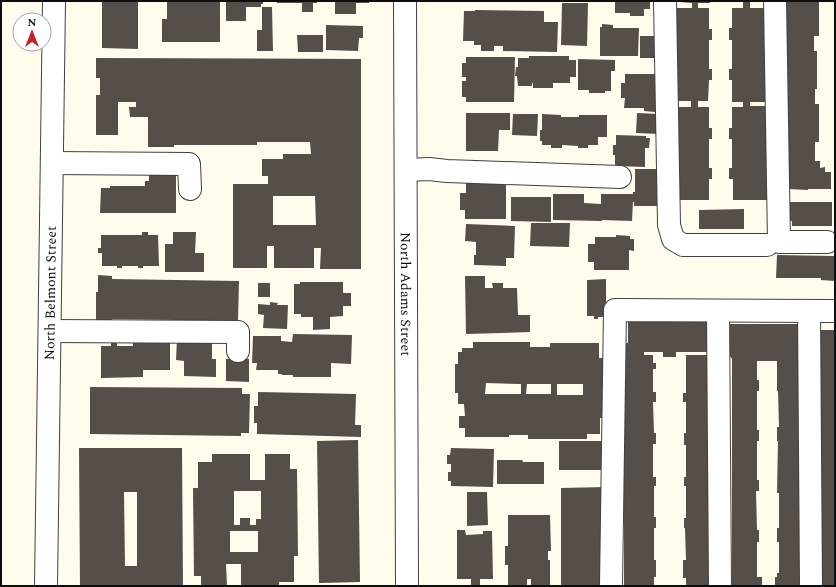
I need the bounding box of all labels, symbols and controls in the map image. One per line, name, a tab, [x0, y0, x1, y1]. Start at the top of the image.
north arrow	[12, 12, 52, 52]
text: N	[28, 14, 37, 31]
street label: North Belmont Street	[39, 226, 62, 360]
street label: North Adams Street	[395, 232, 416, 356]

